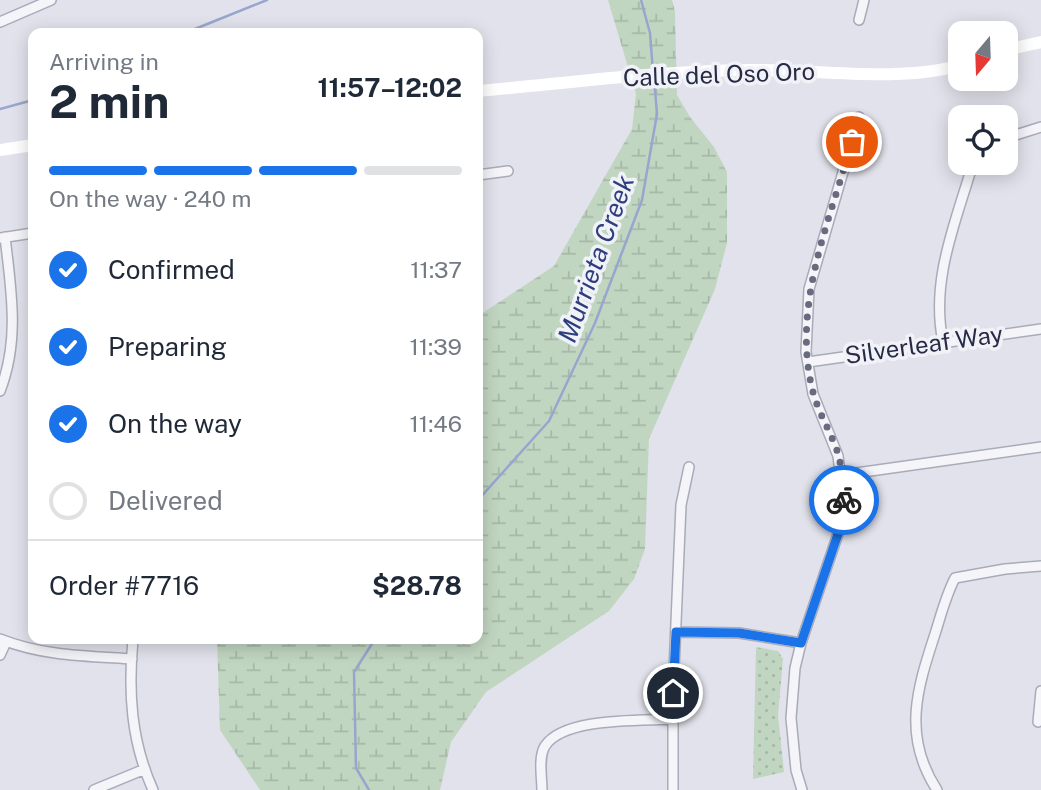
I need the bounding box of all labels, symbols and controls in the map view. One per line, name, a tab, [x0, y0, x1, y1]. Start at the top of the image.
north arrow	[948, 21, 1018, 91]
map controls	[948, 21, 1018, 175]
text: Arriving in	[49, 48, 159, 75]
street label: Calle del Oso Oro	[622, 57, 816, 91]
text: 11:57–12:02	[317, 72, 462, 103]
text: 2 min	[49, 74, 169, 128]
button: locate	[948, 105, 1018, 175]
pin	[822, 112, 882, 172]
icon: bag	[833, 123, 871, 161]
water label: Murrieta Creek	[551, 171, 640, 347]
text: On the way · 240 m	[49, 185, 251, 212]
icon: check	[49, 251, 87, 289]
text: Confirmed	[108, 254, 235, 285]
text: 11:37	[410, 256, 462, 283]
street label: Silverleaf Way	[843, 319, 1005, 369]
icon: check	[49, 328, 87, 366]
text: Preparing	[108, 331, 227, 362]
text: 11:39	[409, 333, 462, 360]
icon: check	[49, 405, 87, 443]
text: On the way	[108, 408, 242, 439]
text: 11:46	[409, 410, 462, 437]
courier	[809, 465, 879, 535]
icon: bike	[825, 481, 863, 519]
text: Delivered	[108, 485, 223, 516]
text: Order #7716	[49, 570, 199, 601]
text: $28.78	[372, 570, 462, 601]
pin	[643, 663, 703, 723]
icon: home	[654, 674, 692, 712]

